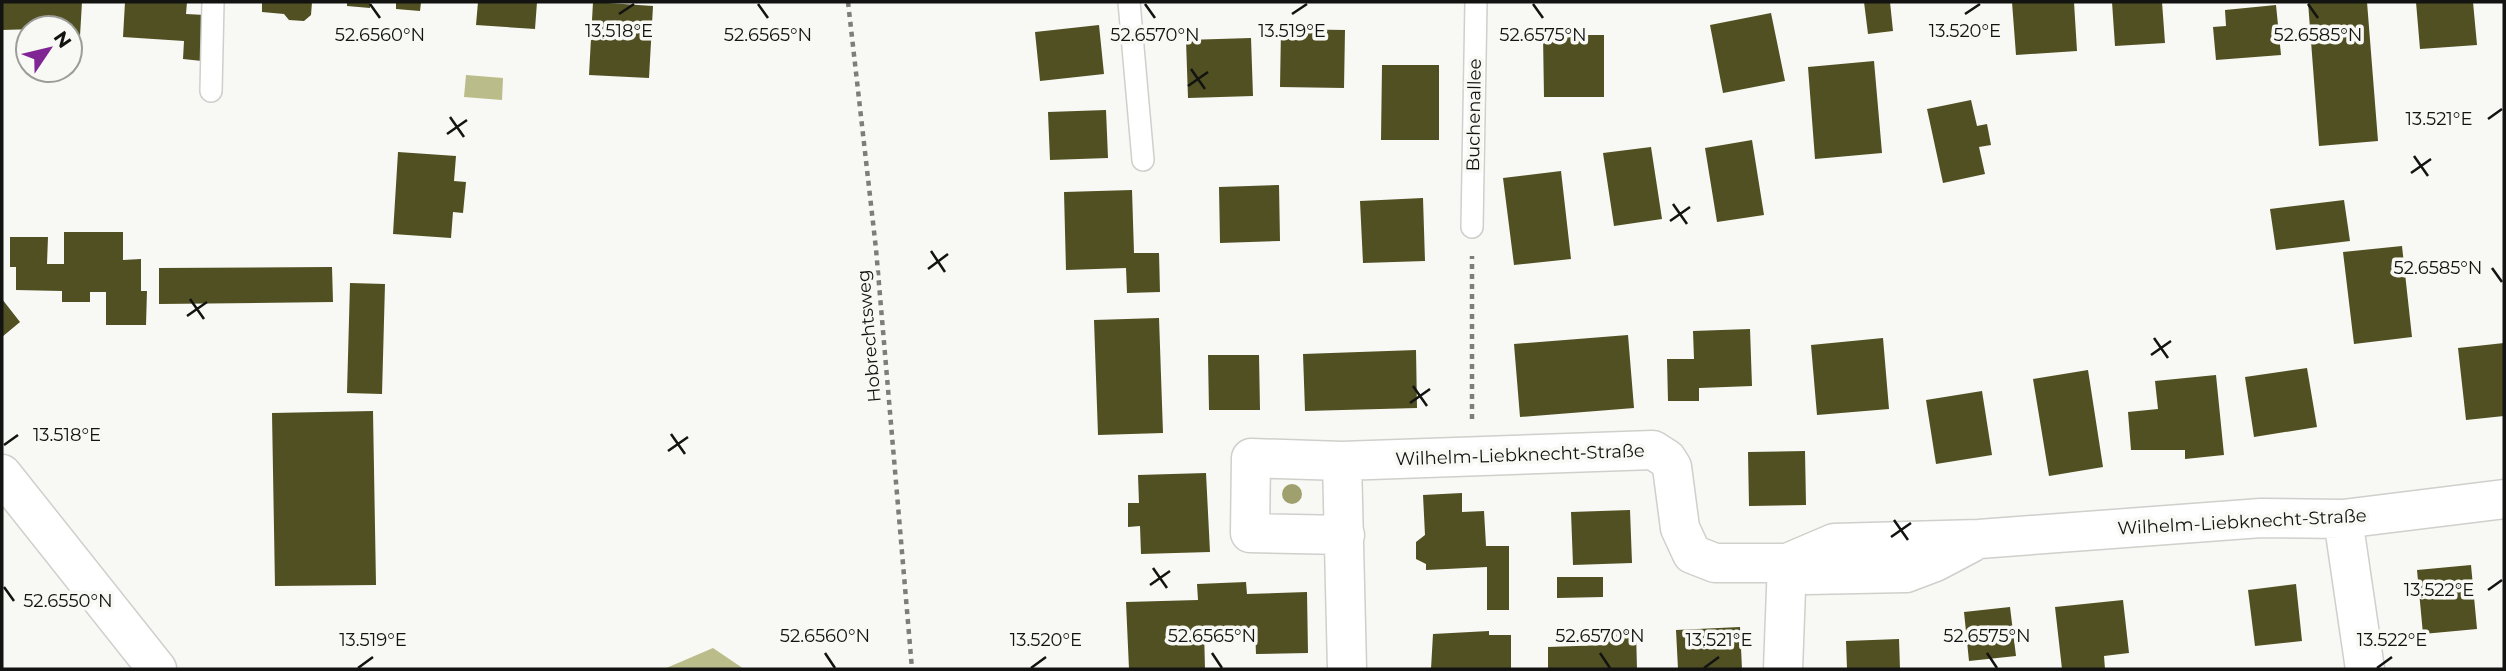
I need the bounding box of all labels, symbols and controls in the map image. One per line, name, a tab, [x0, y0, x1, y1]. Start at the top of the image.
north arrow	[14, 14, 84, 84]
text: 13.518°E	[585, 20, 653, 42]
text: 13.519°E	[1258, 20, 1326, 42]
text: 13.520°E	[1929, 20, 2001, 42]
text: 52.6560°N	[335, 24, 425, 46]
text: 52.6565°N	[724, 24, 812, 46]
text: 52.6570°N	[1110, 24, 1200, 46]
text: 52.6575°N	[1499, 24, 1587, 46]
text: 52.6585°N	[2274, 24, 2362, 46]
text: N	[49, 27, 76, 52]
street label: Buchenallee	[1462, 58, 1486, 172]
text: 13.521°E	[2406, 108, 2472, 130]
text: 52.6585°N	[2394, 257, 2482, 279]
street label: Hobrechtsweg	[852, 269, 886, 403]
text: 13.518°E	[33, 424, 101, 446]
street label: Wilhelm-Liebknecht-Straße	[1395, 440, 1645, 470]
street label: Wilhelm-Liebknecht-Straße	[2117, 504, 2367, 540]
text: 13.522°E	[2404, 579, 2474, 601]
text: 52.6550°N	[23, 590, 113, 612]
text: 52.6560°N	[780, 625, 870, 647]
text: 52.6565°N	[1168, 625, 1256, 647]
text: 52.6570°N	[1555, 625, 1645, 647]
text: 52.6575°N	[1943, 625, 2031, 647]
text: 13.519°E	[339, 629, 407, 651]
text: 13.520°E	[1010, 629, 1082, 651]
text: 13.521°E	[1686, 629, 1752, 651]
text: 13.522°E	[2357, 629, 2427, 651]

